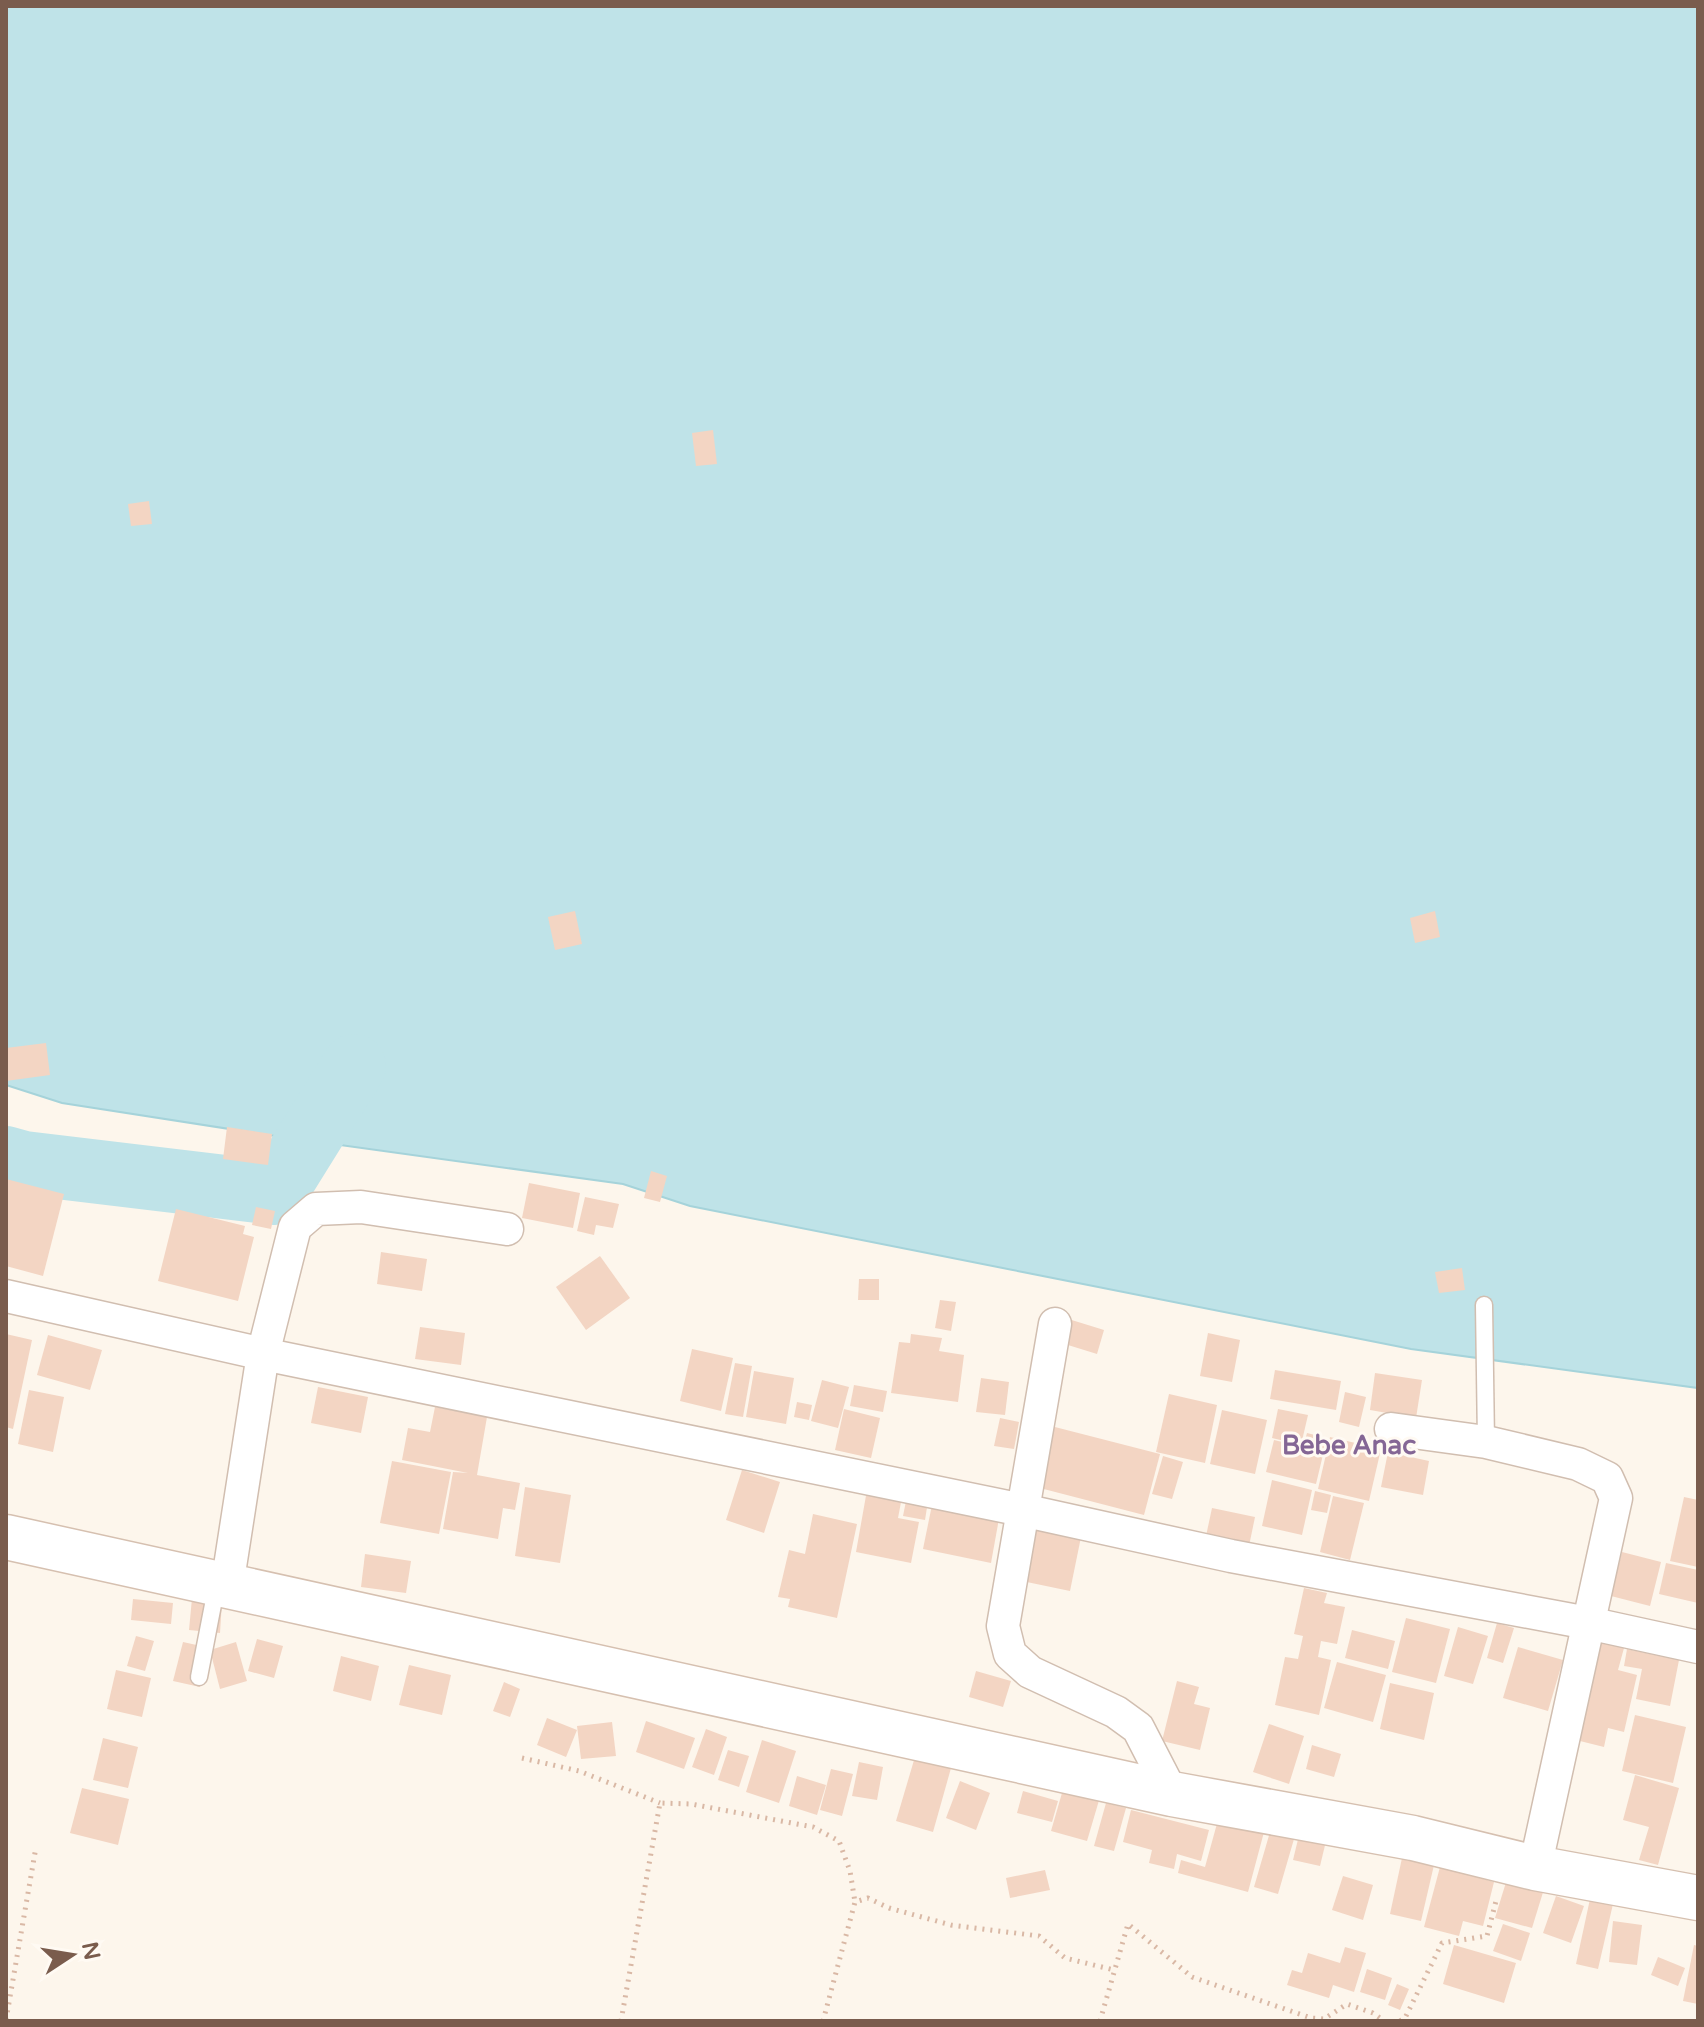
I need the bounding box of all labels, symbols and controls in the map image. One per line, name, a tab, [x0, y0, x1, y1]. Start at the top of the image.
district label: Bebe Anac	[1282, 1430, 1416, 1461]
north arrow	[32, 1915, 112, 1995]
text: N	[76, 1940, 105, 1962]

